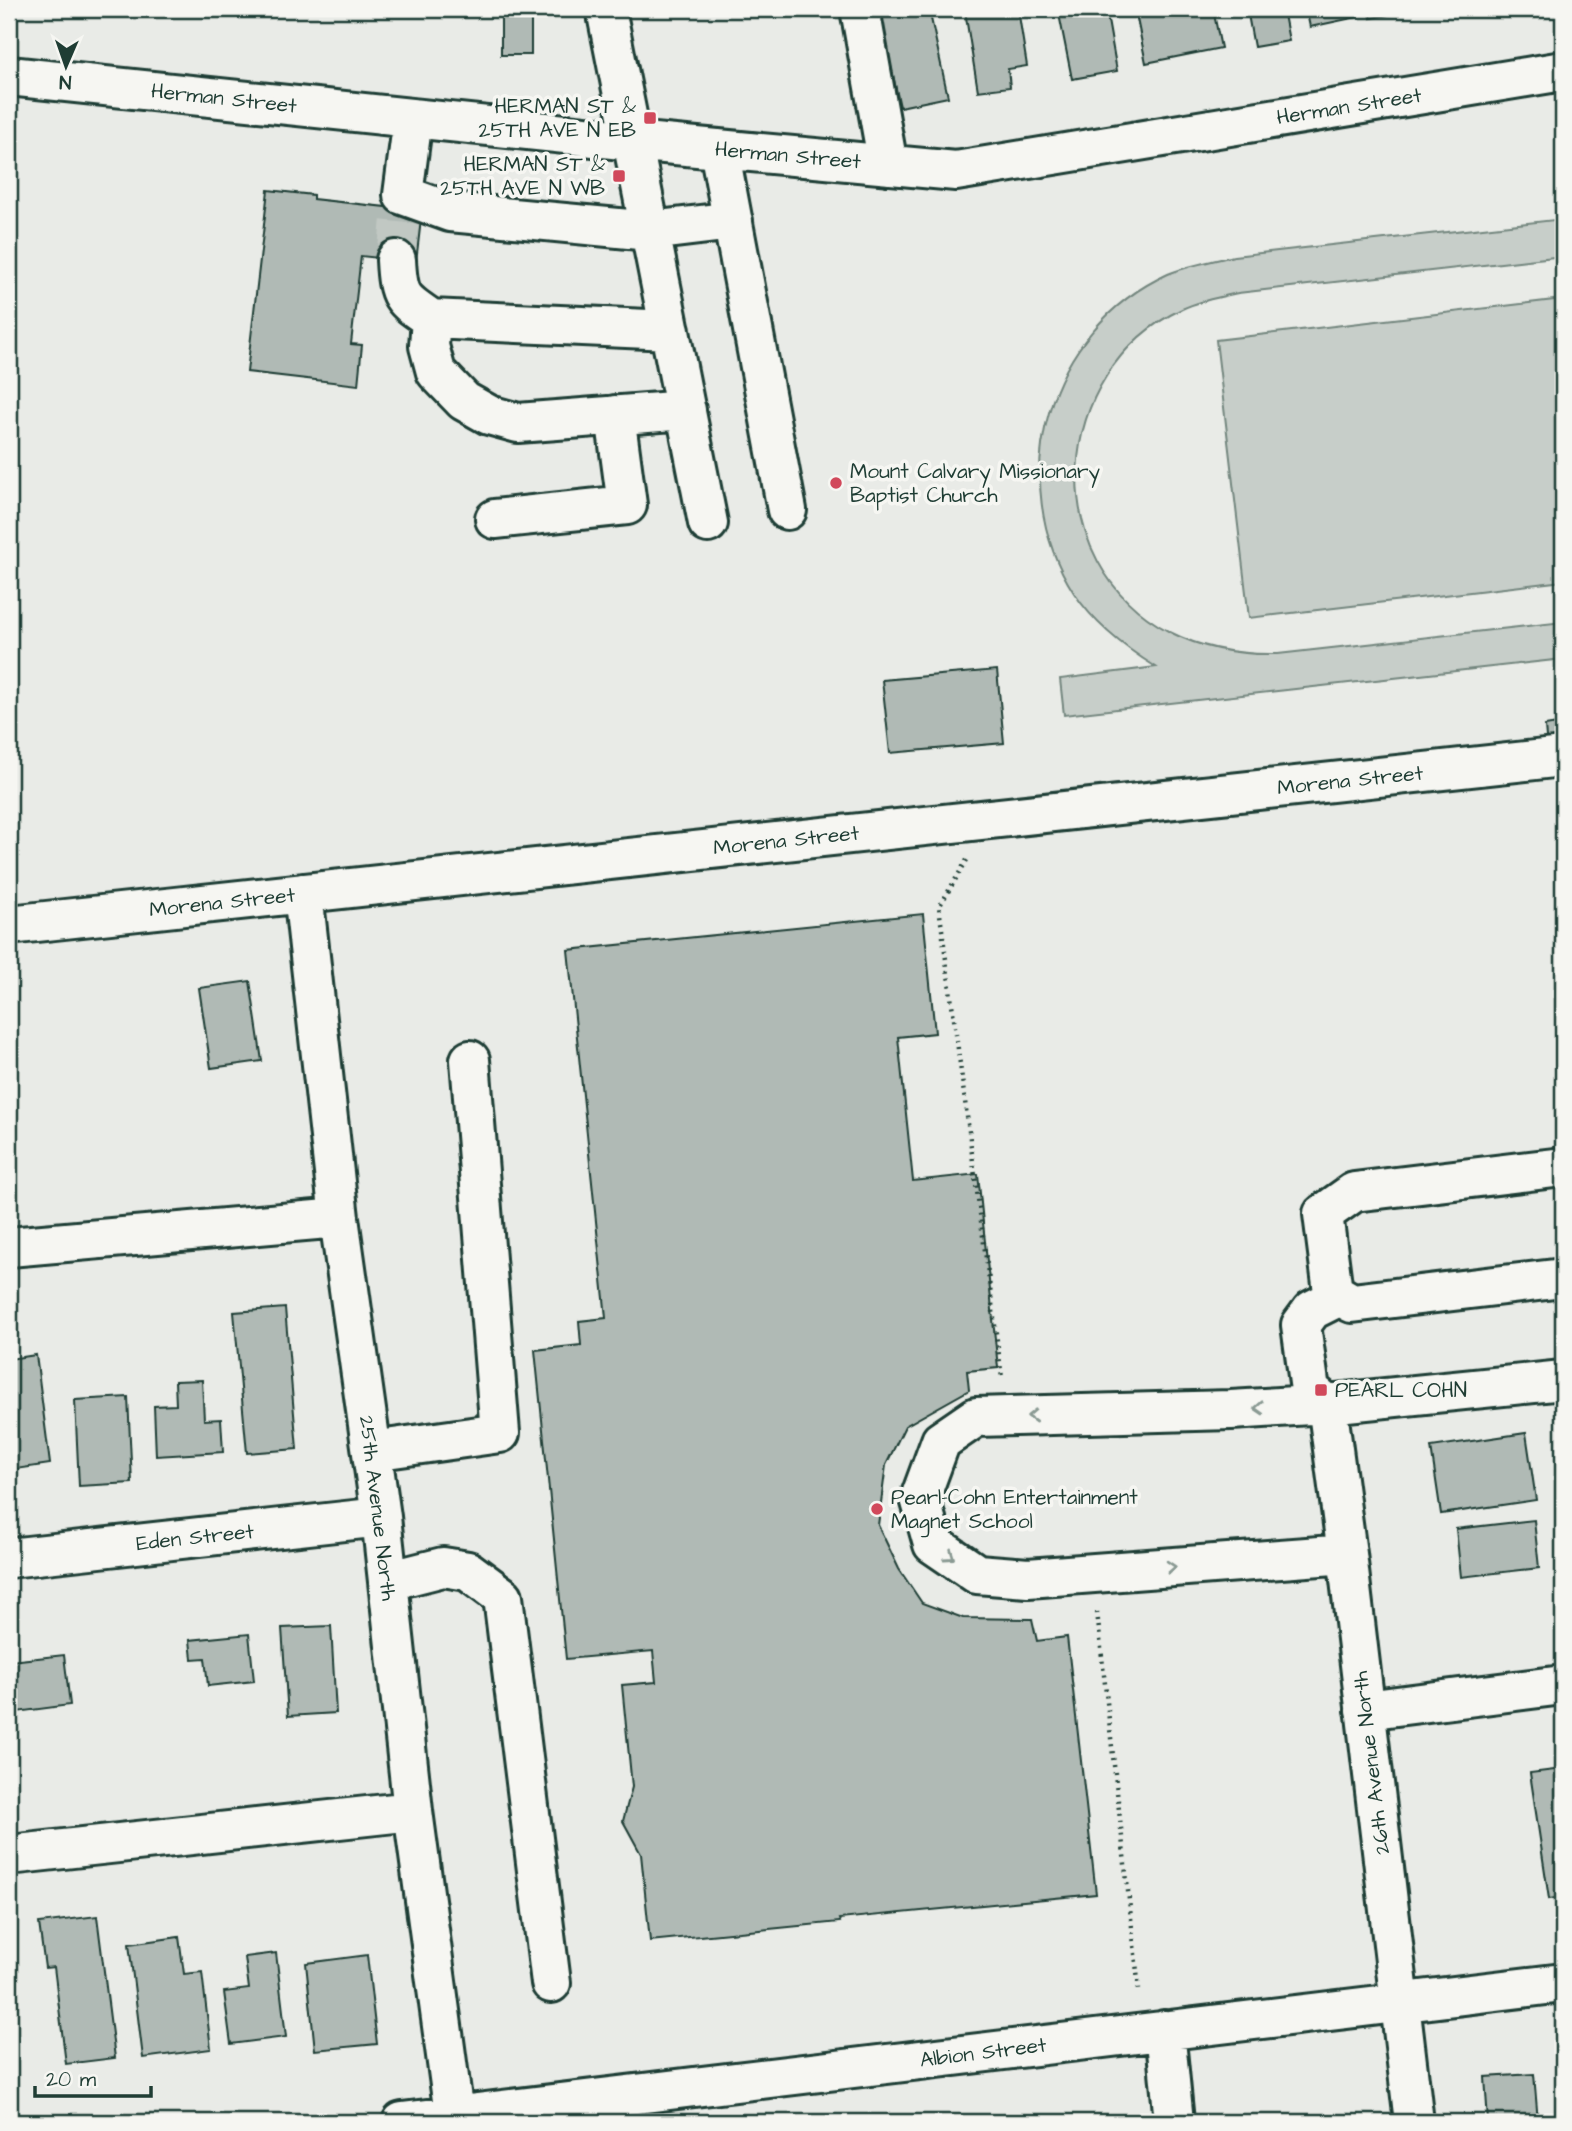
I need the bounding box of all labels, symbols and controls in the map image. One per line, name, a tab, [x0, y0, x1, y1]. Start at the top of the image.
north arrow	[32, 32, 102, 102]
text: N	[59, 68, 72, 95]
street label: Herman Street	[150, 76, 299, 121]
street label: Herman Street	[1275, 81, 1424, 132]
place label: HERMAN ST & 25TH AVE N EB	[479, 92, 636, 145]
marker: HERMAN ST & 25TH AVE N EB	[642, 110, 658, 126]
street label: Herman Street	[714, 135, 863, 176]
place label: HERMAN ST & 25TH AVE N WB	[440, 150, 605, 203]
marker: HERMAN ST & 25TH AVE N WB	[611, 168, 627, 184]
place label: Mount Calvary Missionary Baptist Church	[850, 457, 1101, 511]
marker: Mount Calvary Missionary Baptist Church	[828, 475, 844, 491]
street label: Morena Street	[1276, 758, 1425, 803]
street label: Morena Street	[712, 818, 861, 863]
street label: Morena Street	[148, 880, 297, 925]
place label: PEARL COHN	[1335, 1376, 1467, 1405]
marker: PEARL COHN	[1313, 1382, 1329, 1398]
one-way arrow	[1253, 1400, 1264, 1415]
one-way arrow	[1026, 1408, 1037, 1423]
street label: 25th Avenue North	[352, 1414, 403, 1603]
place label: Pearl-Cohn Entertainment Magnet School	[891, 1483, 1138, 1538]
marker: Pearl-Cohn Entertainment Magnet School	[869, 1501, 885, 1517]
street label: Eden Street	[135, 1517, 256, 1558]
one-way arrow	[942, 1548, 955, 1560]
one-way arrow	[1166, 1560, 1177, 1575]
street label: 26th Avenue North	[1346, 1669, 1397, 1856]
street label: Albion Street	[918, 2030, 1048, 2075]
scale bar	[35, 2054, 150, 2098]
text: 20 m	[46, 2065, 97, 2094]

